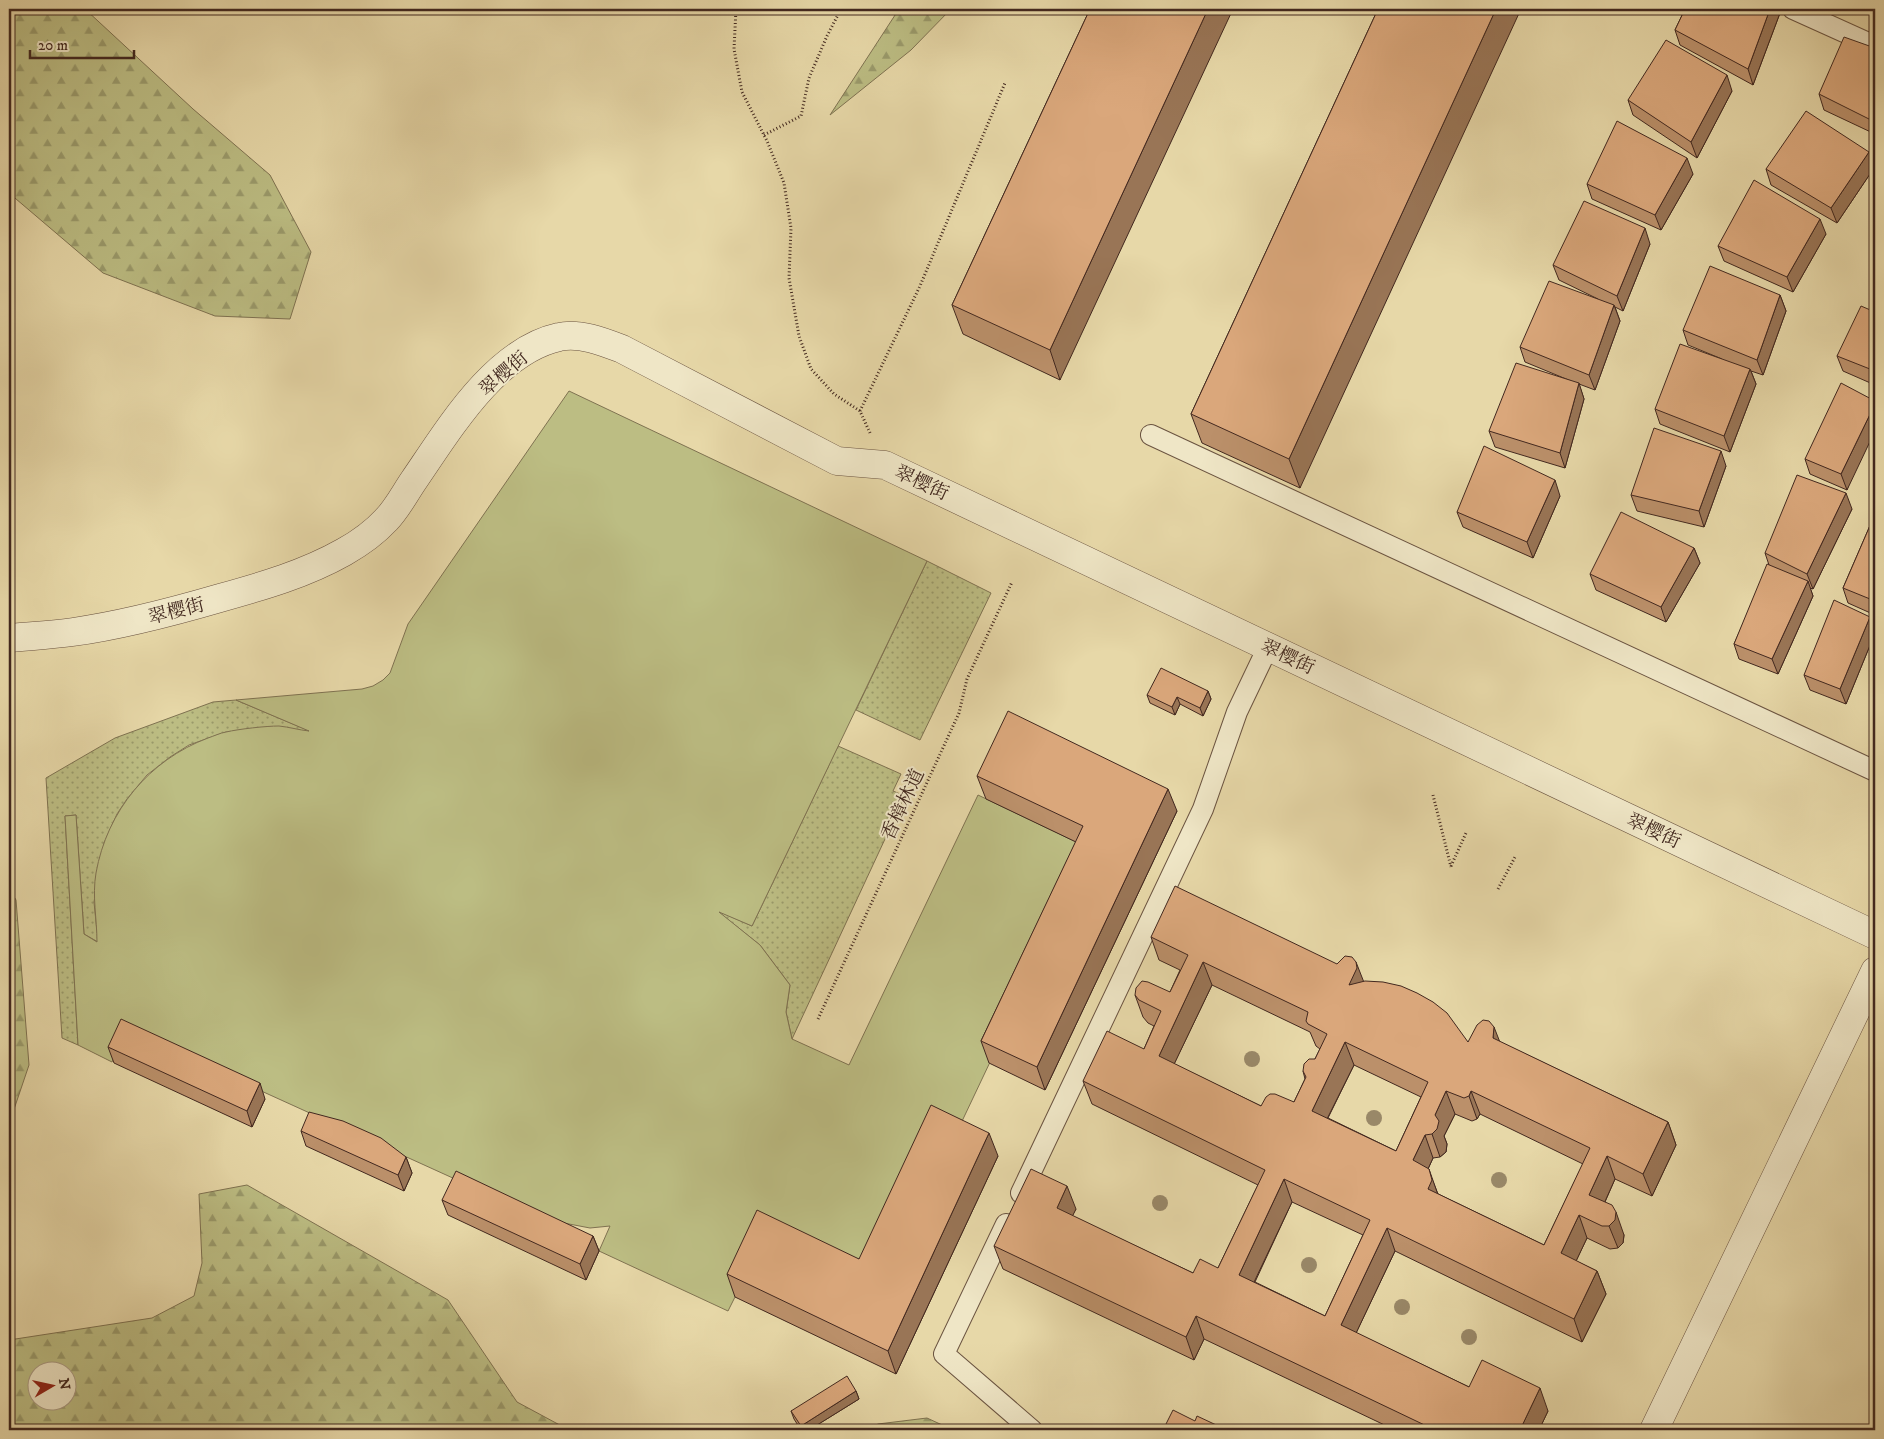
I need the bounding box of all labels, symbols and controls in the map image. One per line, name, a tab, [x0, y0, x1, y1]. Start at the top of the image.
scale bar	[30, 28, 134, 60]
text: 20 m	[38, 36, 68, 55]
street label: 翠樱街	[475, 347, 533, 402]
street label: 翠樱街	[891, 461, 952, 506]
street label: 翠樱街	[146, 593, 207, 630]
street label: 翠樱街	[1257, 635, 1318, 680]
street label: 香樟林道	[877, 765, 930, 844]
street label: 翠樱街	[1623, 809, 1684, 854]
north arrow	[28, 1362, 78, 1412]
text: N	[54, 1377, 74, 1392]

